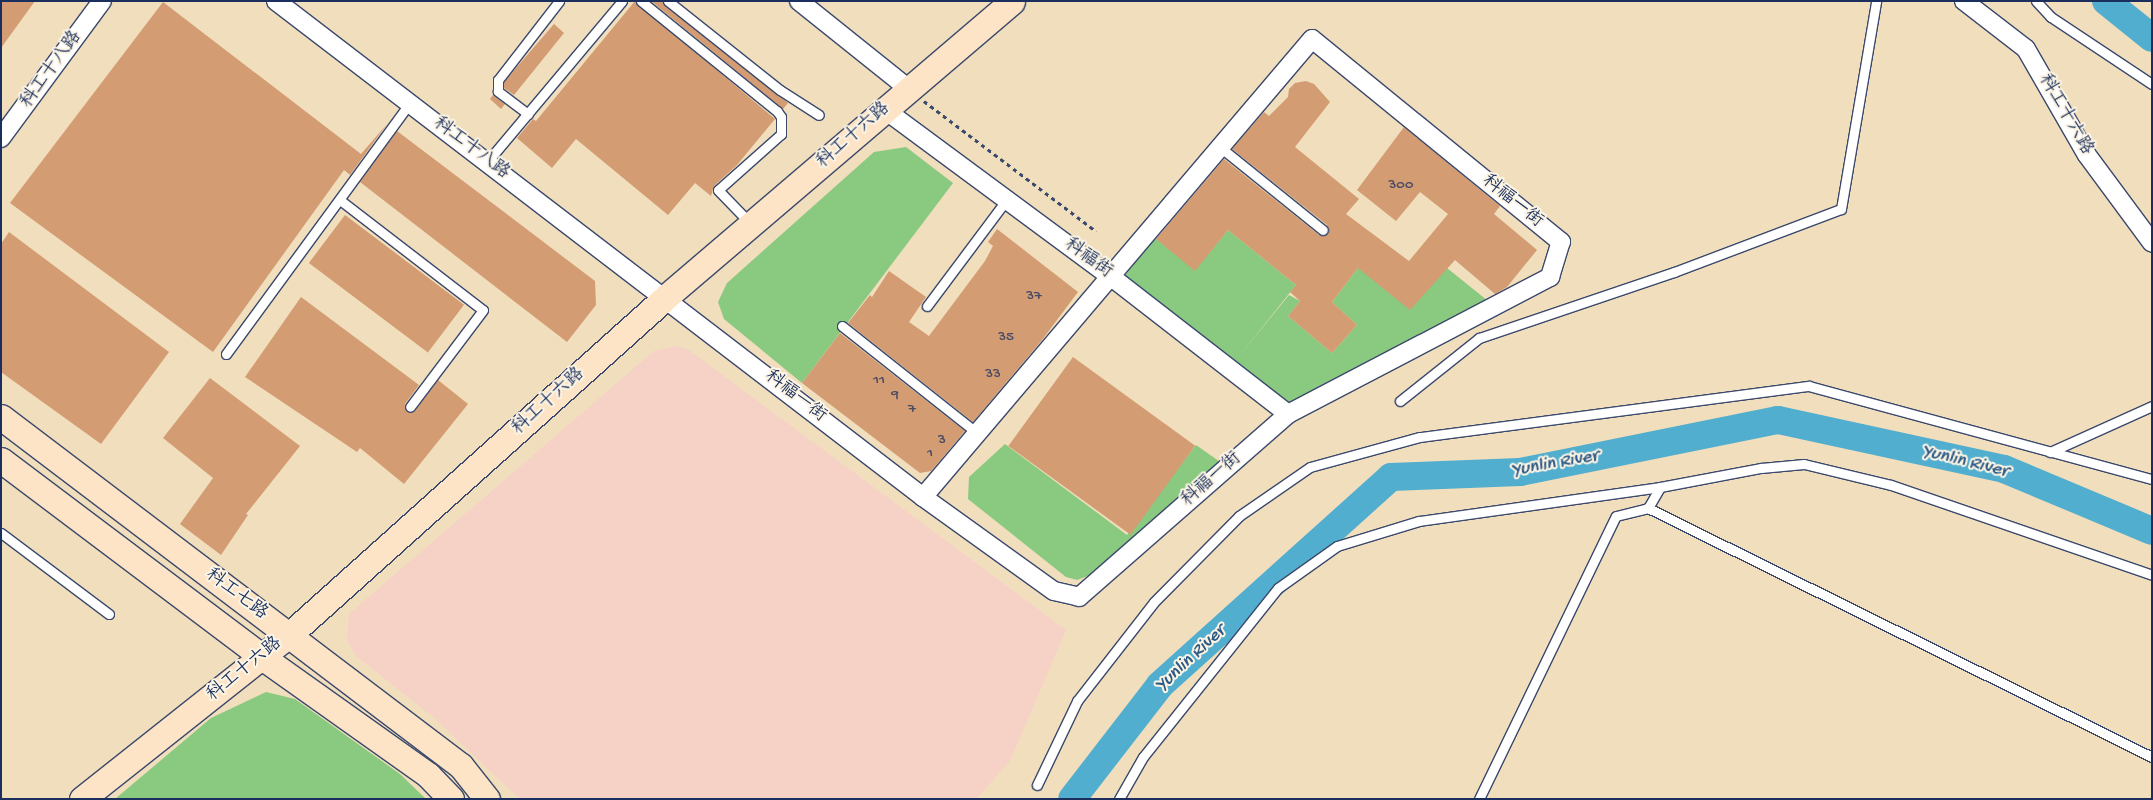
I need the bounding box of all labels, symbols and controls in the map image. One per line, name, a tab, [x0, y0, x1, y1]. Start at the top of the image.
street label: 科工十八路	[17, 27, 87, 113]
street label: 科工十六路	[2033, 71, 2097, 159]
street label: 科工十六路	[813, 98, 895, 174]
street label: 科工十八路	[429, 113, 513, 185]
street label: 科福一街	[1477, 171, 1547, 233]
house number: 300	[1389, 177, 1413, 195]
street label: 科福街	[1060, 234, 1116, 284]
house number: 37	[1026, 288, 1042, 306]
house number: 35	[998, 329, 1014, 347]
street label: 科工十六路	[508, 364, 590, 440]
street label: 科福一街	[760, 366, 830, 428]
house number: 33	[985, 366, 1001, 384]
house number: 11	[873, 372, 885, 390]
house number: 9	[891, 387, 899, 405]
house number: 7	[908, 401, 916, 419]
house number: 3	[938, 432, 946, 450]
water label: Yunlin River	[1920, 440, 2010, 484]
house number: 1	[927, 445, 933, 463]
water label: Yunlin River	[1510, 445, 1600, 483]
street label: 科福一街	[1178, 448, 1246, 512]
street label: 科工七路	[201, 565, 271, 625]
water label: Yunlin River	[1151, 621, 1231, 697]
street label: 科工十六路	[203, 633, 287, 707]

